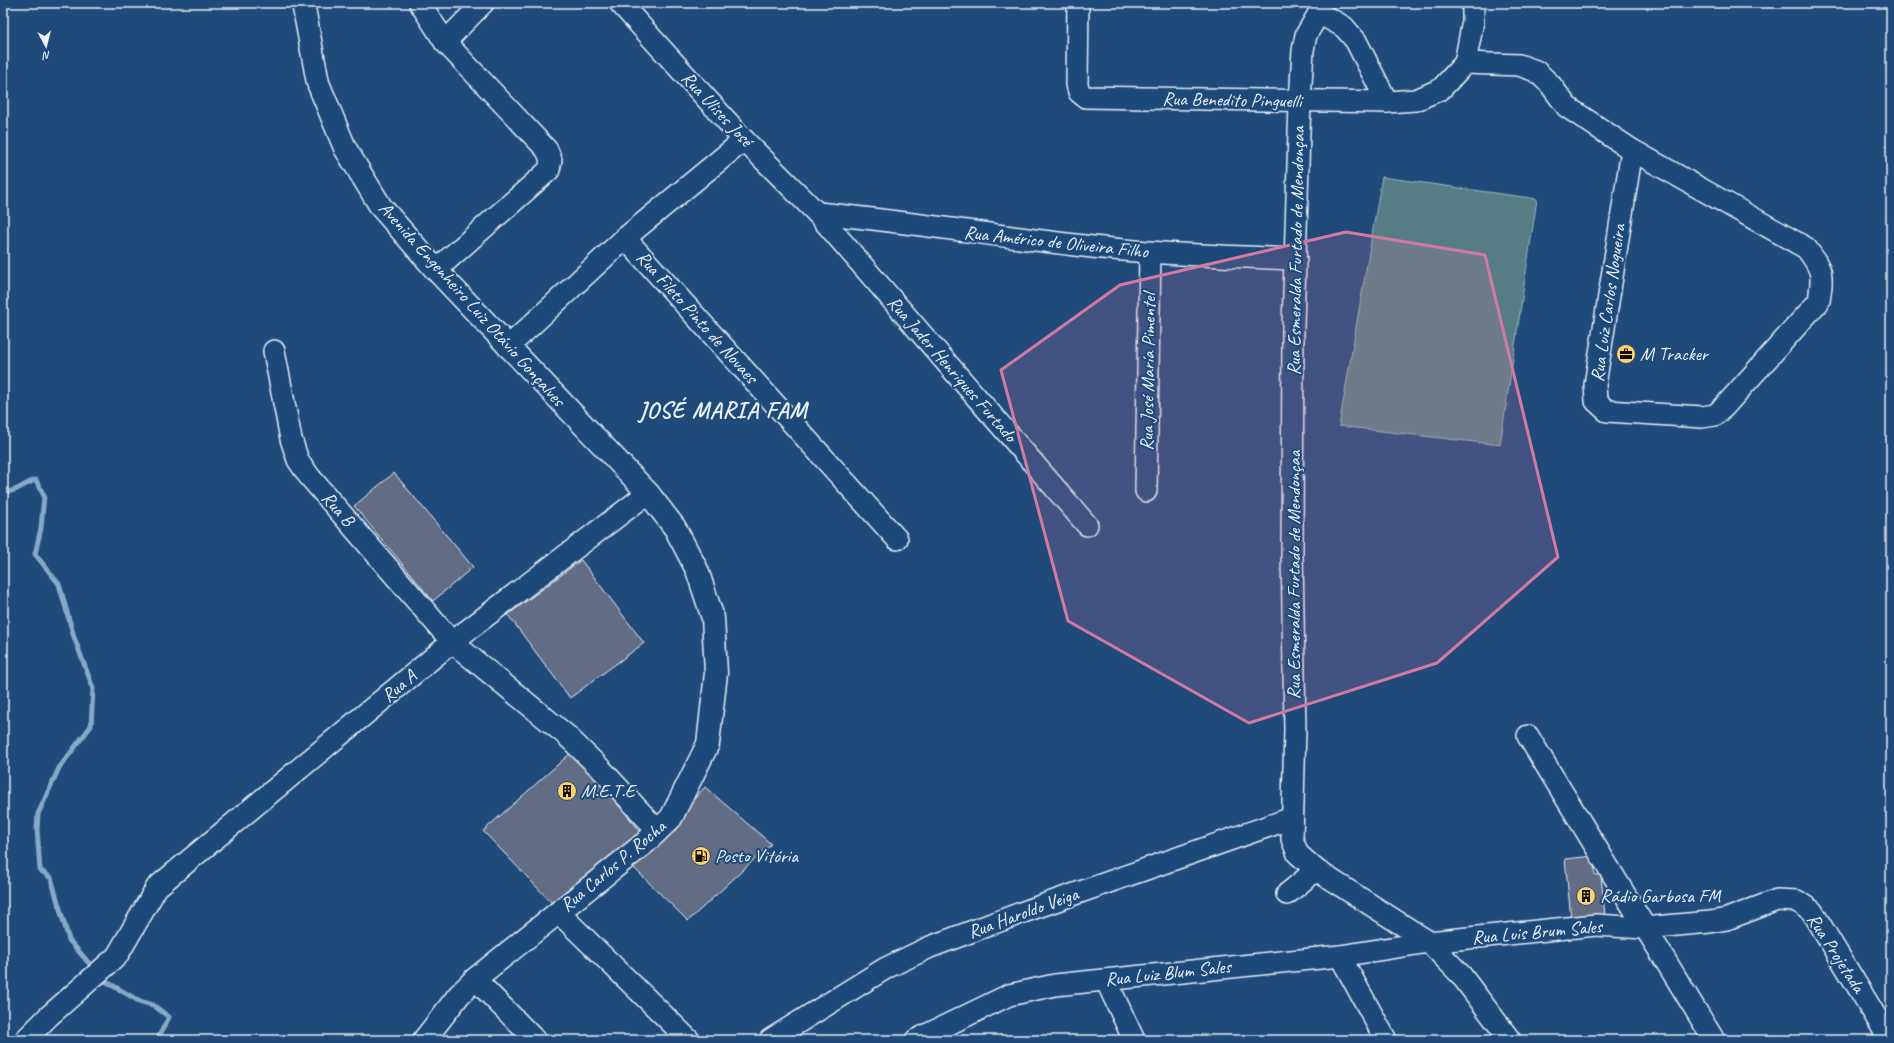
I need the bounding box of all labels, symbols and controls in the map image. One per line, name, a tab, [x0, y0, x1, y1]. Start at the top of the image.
north arrow	[26, 26, 66, 66]
text: N	[41, 49, 51, 64]
street label: Rua Ulises José	[676, 66, 760, 154]
street label: Rua Benedito Pinguelli	[1162, 87, 1304, 113]
street label: Rua Esmeralda Furtado de Mendonçaa	[1282, 125, 1310, 376]
street label: Avenida Engenheiro Luiz Otávio Gonçalves	[374, 197, 571, 412]
street label: Rua Américo de Oliveira Filho	[963, 220, 1151, 264]
street label: Rua Luiz Carlos Nogueira	[1585, 221, 1631, 383]
street label: Rua Fileto Pinto de Novaes	[631, 246, 765, 390]
street label: Rua José María Pimentel	[1135, 289, 1161, 451]
street label: Rua Jader Henriques Furtado	[882, 291, 1024, 449]
place label: M Tracker	[1640, 342, 1710, 366]
office icon: M Tracker	[1615, 343, 1637, 365]
district label: JOSÉ MARIA FAM	[637, 396, 809, 425]
street label: Rua Esmeralda Furtado de Mendonçaa	[1282, 449, 1306, 699]
street label: Rua B	[316, 487, 361, 532]
street label: Rua A	[377, 664, 423, 708]
place label: M.E.T.E	[581, 779, 638, 803]
building icon: M.E.T.E	[556, 780, 578, 802]
street label: Rua Carlos P. Rocha	[555, 814, 672, 917]
place label: Posto Vitória	[715, 844, 799, 868]
fuel station icon: Posto Vitória	[690, 845, 712, 867]
street label: Rua Haroldo Veiga	[965, 881, 1083, 944]
place label: Rádio Garbosa FM	[1600, 884, 1722, 908]
building icon: Rádio Garbosa FM	[1575, 885, 1597, 907]
street label: Rua Projetada	[1801, 909, 1872, 999]
street label: Rua Luis Brum Sales	[1471, 914, 1604, 950]
street label: Rua Luiz Blum Sales	[1104, 954, 1234, 992]

